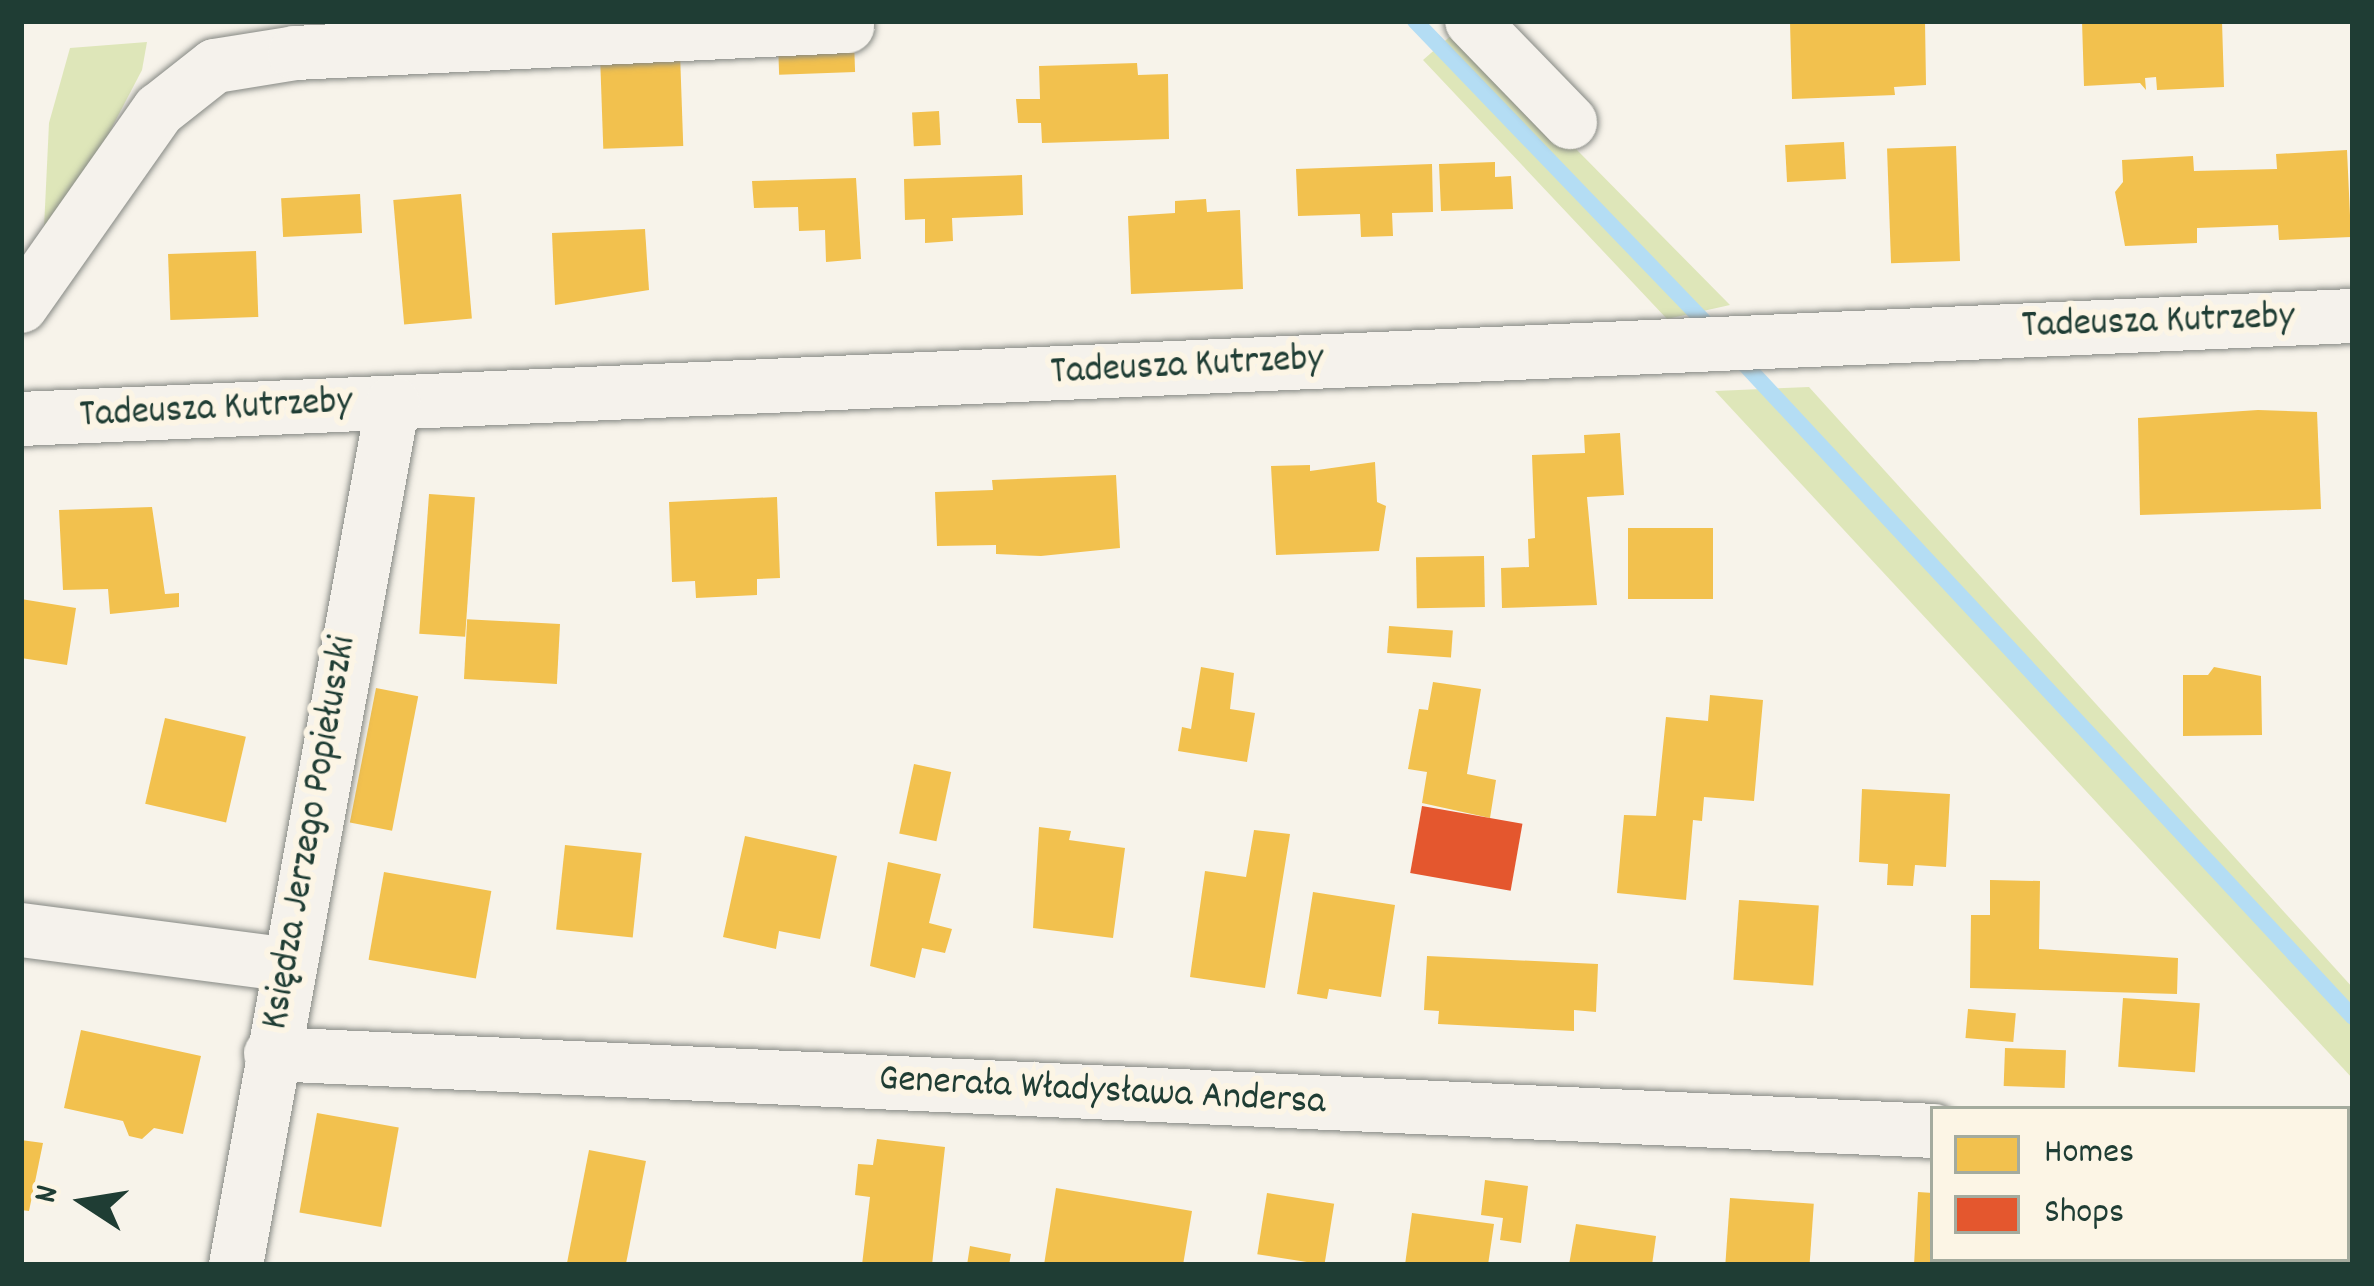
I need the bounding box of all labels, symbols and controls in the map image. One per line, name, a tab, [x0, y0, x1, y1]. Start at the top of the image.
street label: Tadeusza Kutrzeby	[2021, 296, 2295, 352]
street label: Tadeusza Kutrzeby	[1049, 337, 1325, 399]
street label: Tadeusza Kutrzeby	[78, 380, 354, 442]
street label: Księdza Jerzego Popiełuszki	[254, 633, 370, 1033]
street label: Generała Władysława Andersa	[877, 1058, 1327, 1128]
legend	[1930, 1106, 2350, 1262]
text: Homes	[2044, 1128, 2134, 1180]
north arrow	[24, 1142, 144, 1262]
text: N	[24, 1182, 73, 1207]
text: Shops	[2044, 1188, 2124, 1240]

